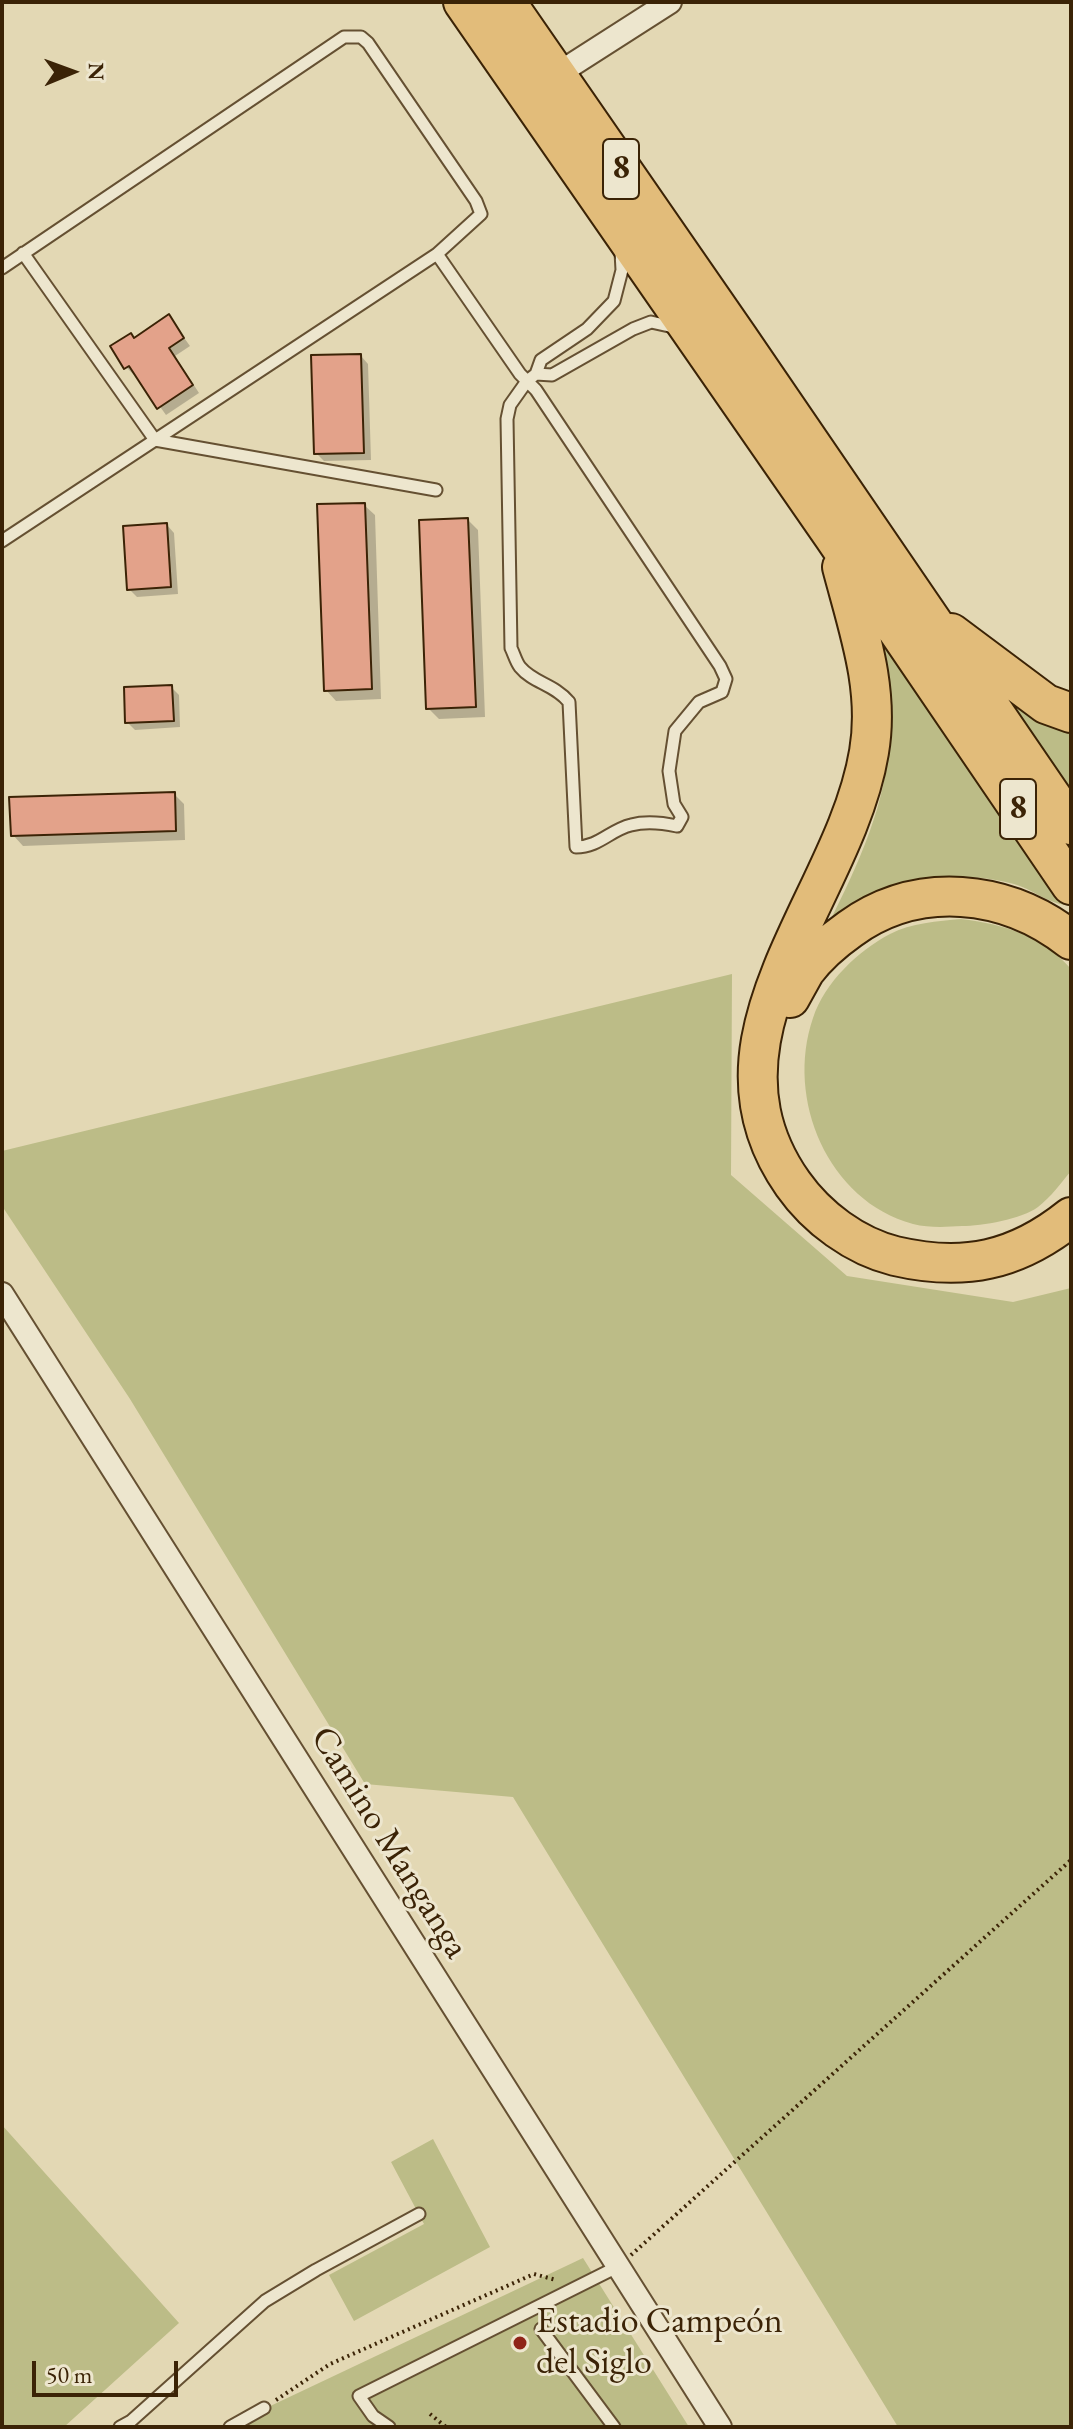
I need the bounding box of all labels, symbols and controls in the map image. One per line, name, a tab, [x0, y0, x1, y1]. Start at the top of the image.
north arrow	[32, 32, 112, 112]
text: N	[82, 62, 111, 81]
road number: 8	[603, 139, 639, 199]
road number: 8	[1000, 779, 1036, 839]
street label: Camino Manganga	[300, 1719, 478, 1967]
place label: Estadio Campeón del Siglo	[536, 2300, 783, 2385]
marker: Estadio Campeón del Siglo	[511, 2334, 529, 2352]
scale bar	[36, 2345, 182, 2395]
text: 50 m	[46, 2359, 93, 2390]

